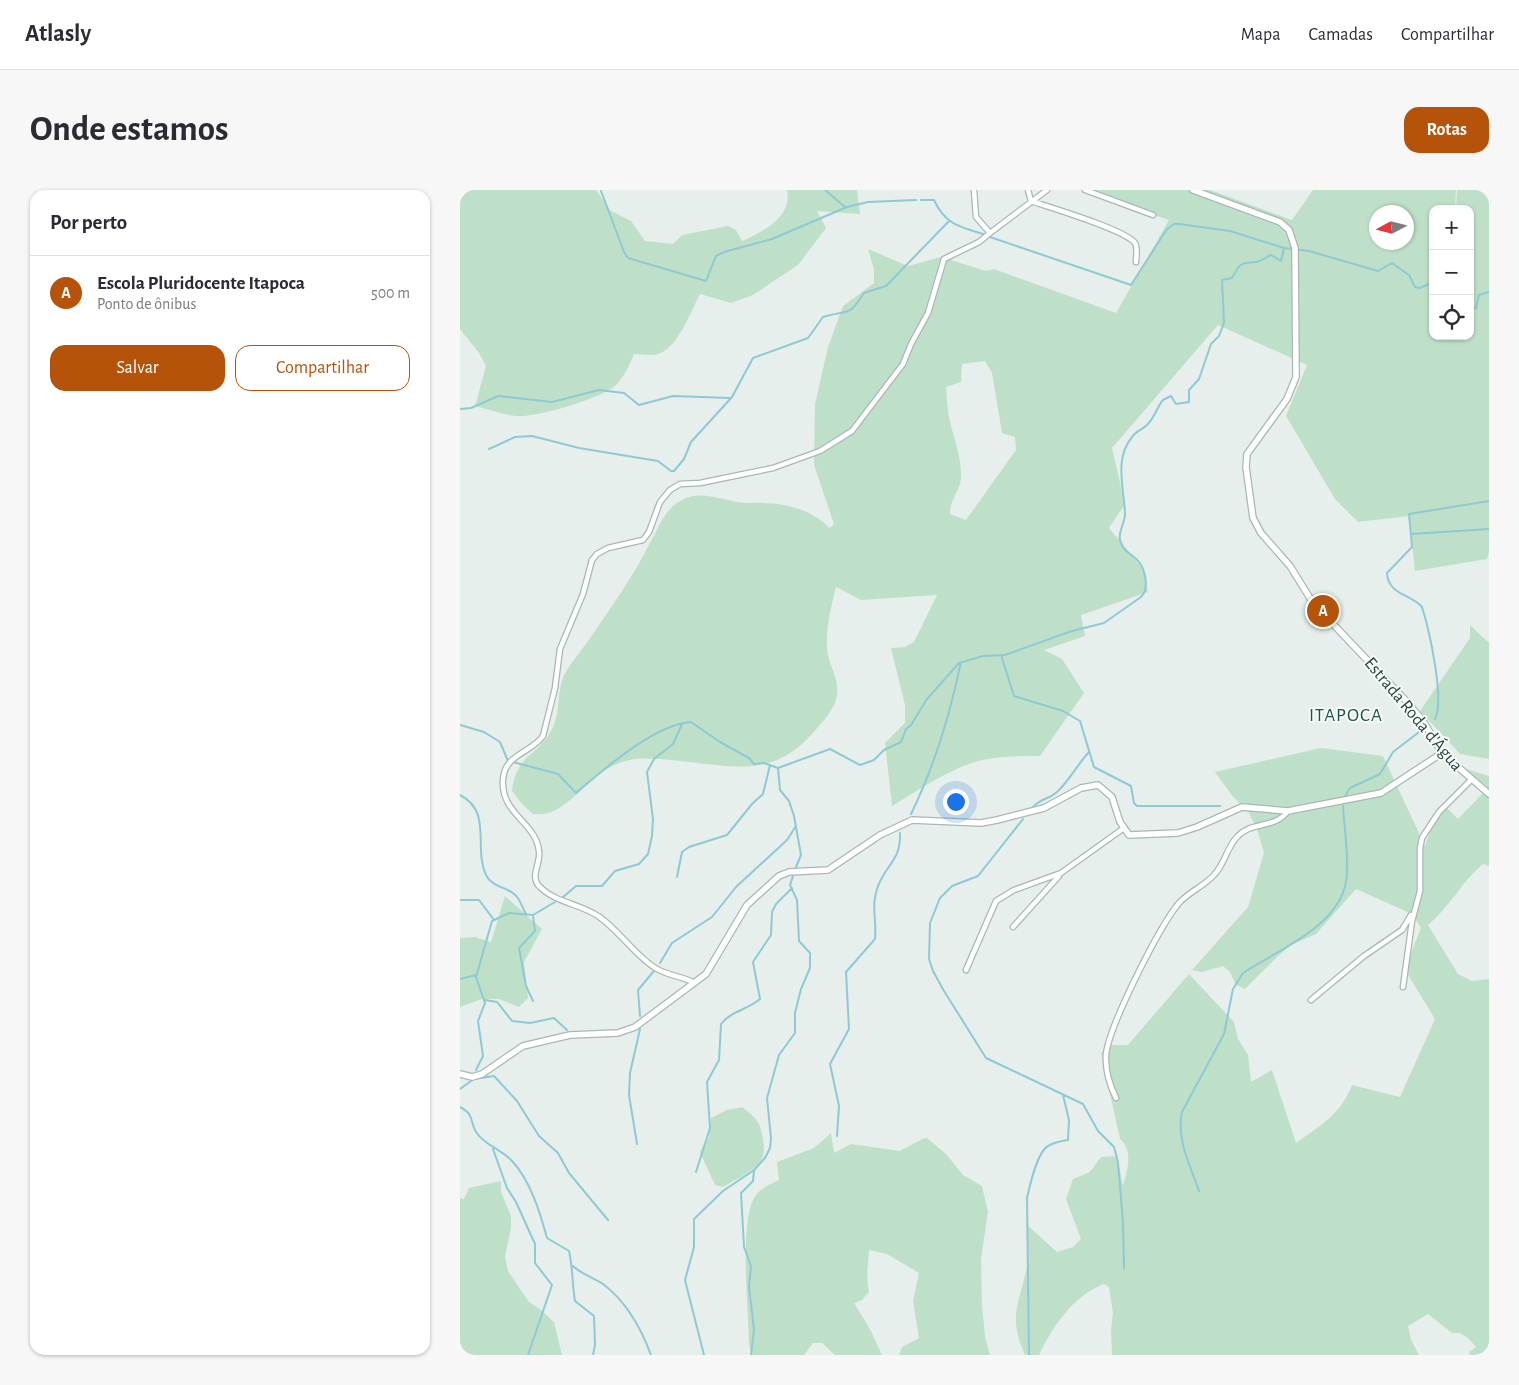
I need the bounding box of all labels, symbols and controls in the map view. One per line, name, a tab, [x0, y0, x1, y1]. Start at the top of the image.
text: Atlasly	[25, 22, 91, 46]
text: Mapa	[1241, 26, 1280, 44]
text: Camadas	[1308, 26, 1373, 44]
text: Compartilhar	[1401, 26, 1494, 44]
button: Rotas	[1404, 107, 1489, 153]
text: Onde estamos	[30, 112, 229, 147]
north arrow	[1369, 205, 1414, 250]
map controls	[1429, 205, 1474, 340]
button: +	[1429, 205, 1474, 250]
text: Por perto	[50, 212, 127, 233]
button: −	[1429, 250, 1474, 295]
text: Escola Pluridocente Itapoca	[97, 274, 305, 293]
text: A	[61, 285, 71, 301]
text: 500 m	[371, 285, 410, 301]
button: locate	[1429, 295, 1474, 340]
text: Ponto de ônibus	[97, 296, 196, 312]
button: Salvar	[50, 345, 225, 391]
button: Compartilhar	[235, 345, 410, 391]
pin: A	[1307, 592, 1339, 630]
street label: Estrada Roda d'Água	[1361, 652, 1468, 775]
district label: ITAPOCA	[1309, 706, 1383, 725]
your location	[943, 789, 969, 815]

